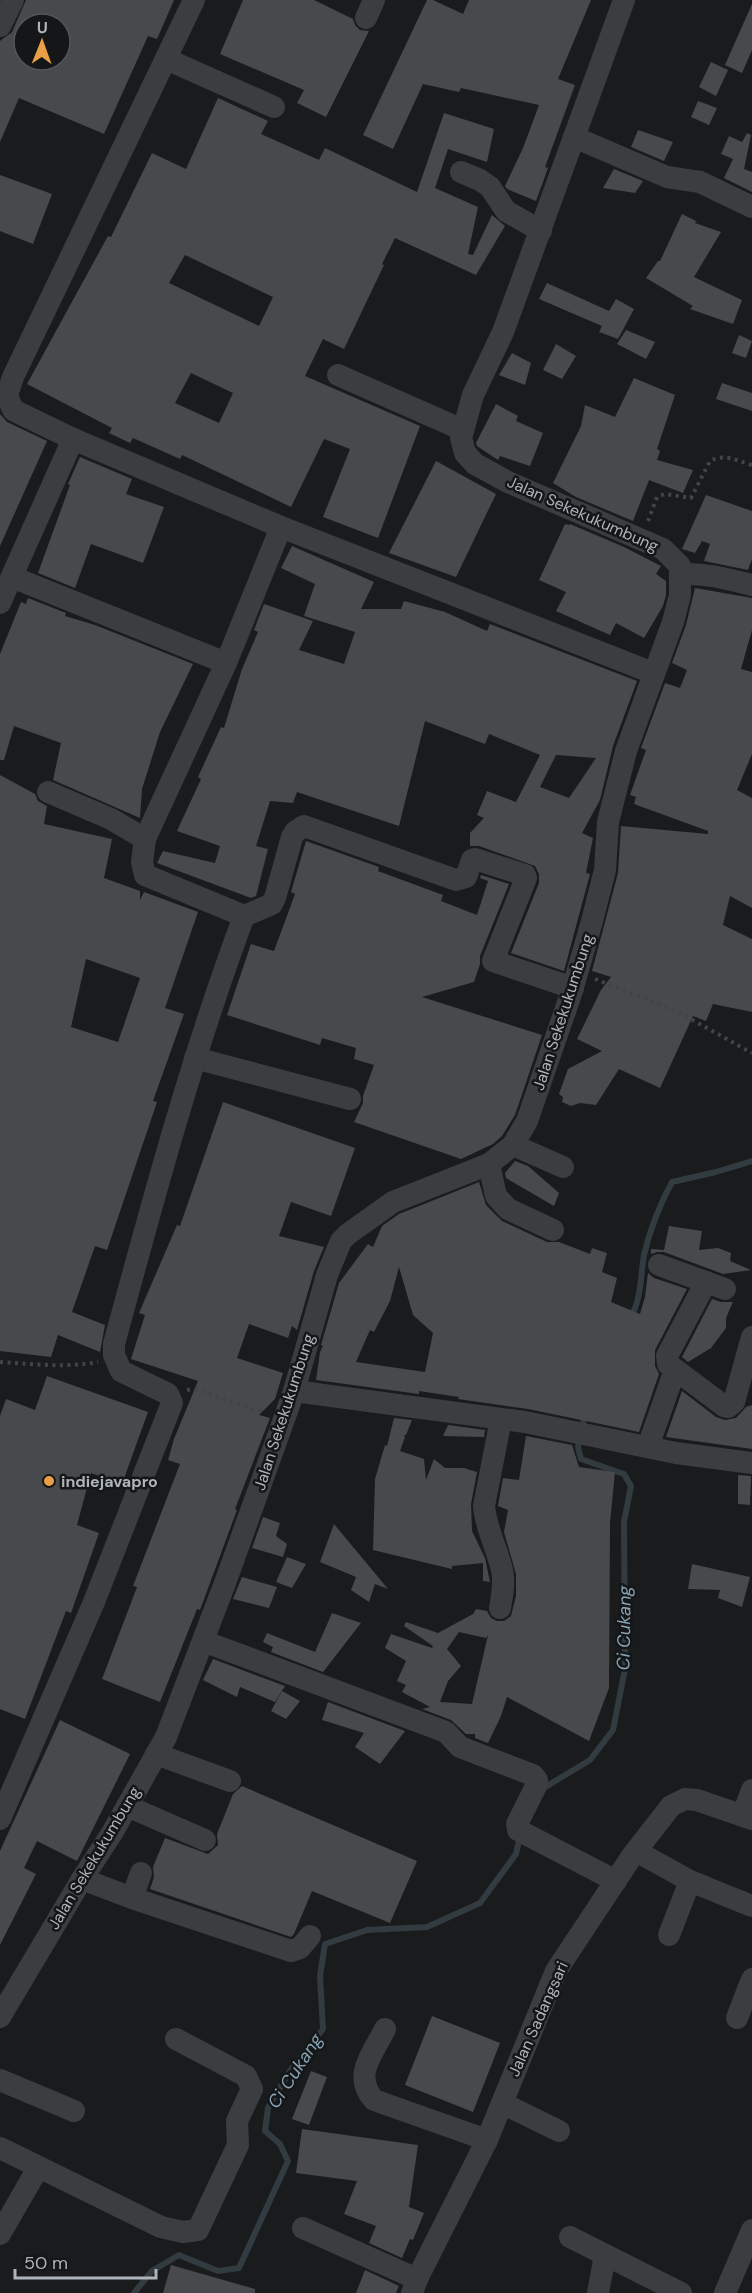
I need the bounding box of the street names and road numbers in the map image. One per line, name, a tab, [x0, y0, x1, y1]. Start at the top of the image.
street label: Jalan Sekekukumbung	[504, 471, 662, 557]
street label: Jalan Sekekukumbung	[528, 931, 598, 1093]
street label: Jalan Sekekukumbung	[249, 1331, 319, 1493]
street label: Jalan Sekekukumbung	[43, 1783, 145, 1933]
street label: Jalan Sadangsari	[503, 1958, 573, 2080]

